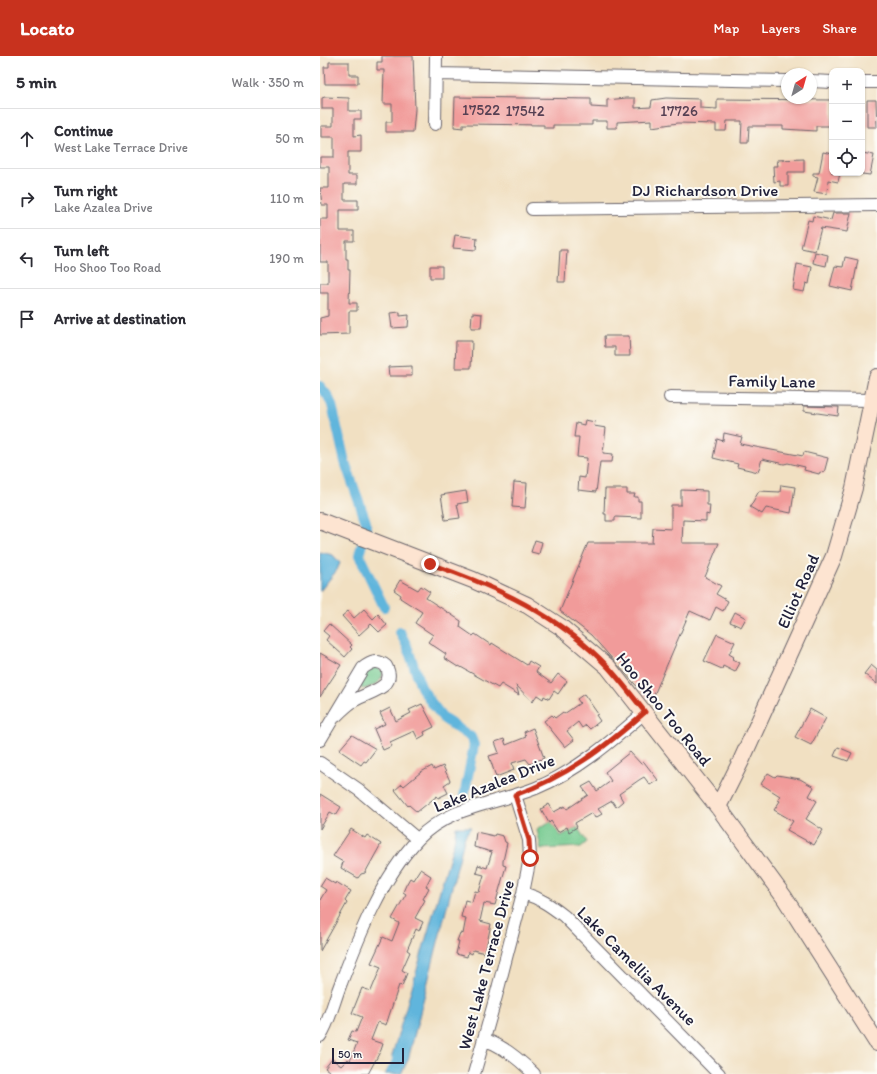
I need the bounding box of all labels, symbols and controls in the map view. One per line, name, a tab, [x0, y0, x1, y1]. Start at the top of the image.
text: Locato	[20, 17, 74, 40]
text: Map	[714, 20, 739, 37]
text: Layers	[761, 20, 800, 37]
text: Share	[822, 20, 857, 37]
north arrow	[781, 68, 817, 104]
map controls	[829, 68, 865, 176]
button: +	[829, 68, 865, 104]
text: 5 min	[16, 72, 56, 92]
text: Walk · 350 m	[232, 75, 304, 90]
house number: 17522	[462, 101, 500, 119]
house number: 17542	[505, 102, 545, 120]
house number: 17726	[660, 102, 698, 120]
button: −	[829, 104, 865, 140]
text: Continue	[54, 122, 113, 140]
icon: ahead	[16, 128, 38, 150]
text: 50 m	[275, 131, 304, 146]
text: West Lake Terrace Drive	[54, 140, 188, 155]
button: locate	[829, 140, 865, 176]
street label: DJ Richardson Drive	[632, 180, 778, 200]
text: Turn right	[54, 182, 118, 200]
icon: right	[16, 188, 38, 210]
text: 110 m	[270, 191, 304, 206]
text: Lake Azalea Drive	[54, 200, 153, 215]
text: Turn left	[54, 242, 109, 260]
icon: left	[16, 248, 38, 270]
text: 190 m	[269, 251, 304, 266]
text: Hoo Shoo Too Road	[54, 260, 161, 275]
icon: arrive	[16, 308, 38, 330]
text: Arrive at destination	[54, 310, 186, 328]
street label: Family Lane	[728, 370, 816, 392]
street label: Elliot Road	[773, 550, 824, 631]
route end	[421, 555, 439, 573]
street label: Hoo Shoo Too Road	[612, 648, 716, 770]
street label: Lake Azalea Drive	[430, 750, 558, 816]
route start	[521, 849, 539, 867]
street label: West Lake Terrace Drive	[454, 878, 518, 1052]
street label: Lake Camellia Avenue	[573, 902, 701, 1030]
scale bar	[332, 1046, 404, 1065]
text: 50 m	[338, 1048, 362, 1061]

